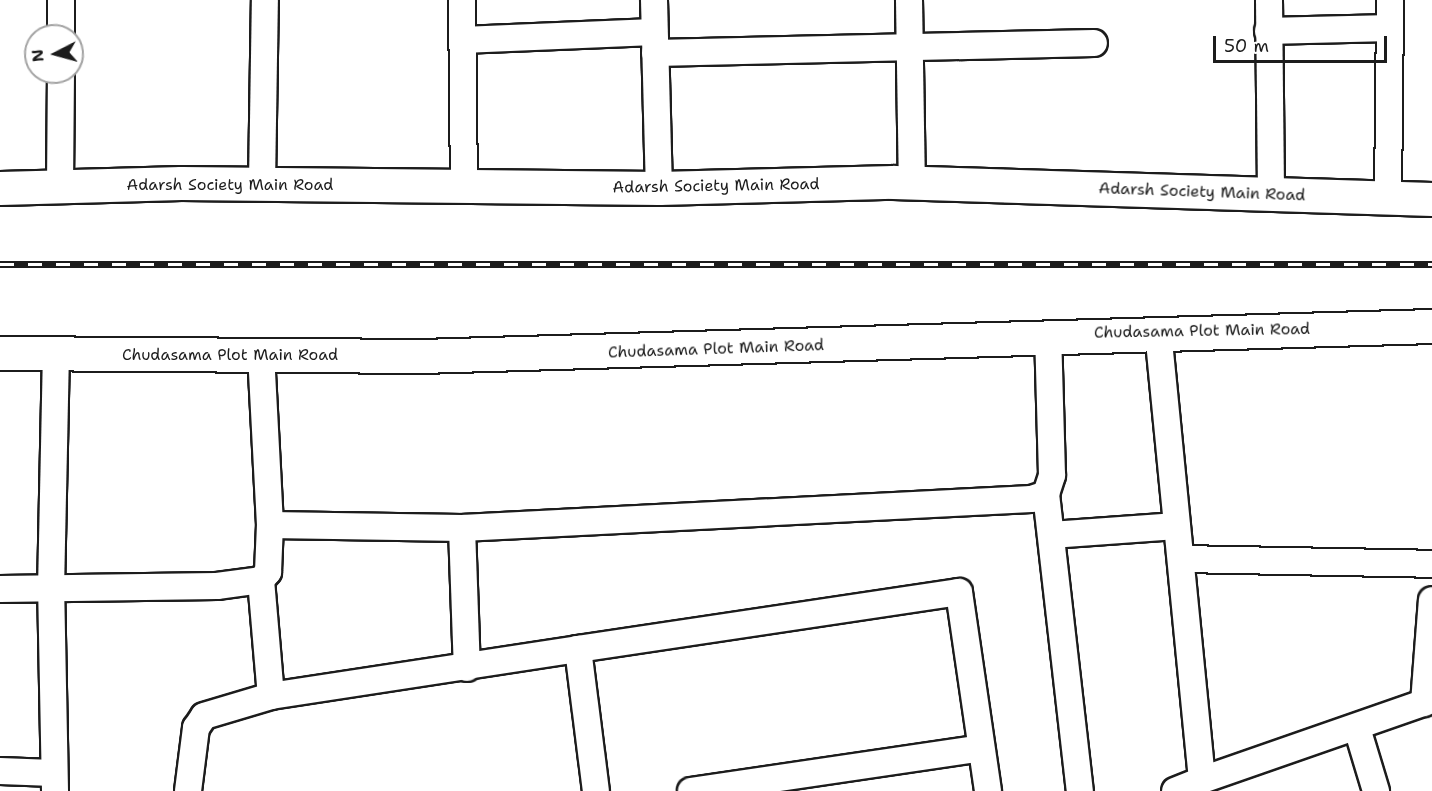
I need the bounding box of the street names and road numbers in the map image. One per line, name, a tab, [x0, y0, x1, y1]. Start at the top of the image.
street label: Adarsh Society Main Road	[127, 175, 333, 195]
street label: Adarsh Society Main Road	[612, 175, 820, 197]
street label: Adarsh Society Main Road	[1098, 179, 1306, 205]
street label: Chudasama Plot Main Road	[1094, 320, 1310, 342]
street label: Chudasama Plot Main Road	[608, 336, 824, 362]
street label: Chudasama Plot Main Road	[122, 345, 338, 365]

